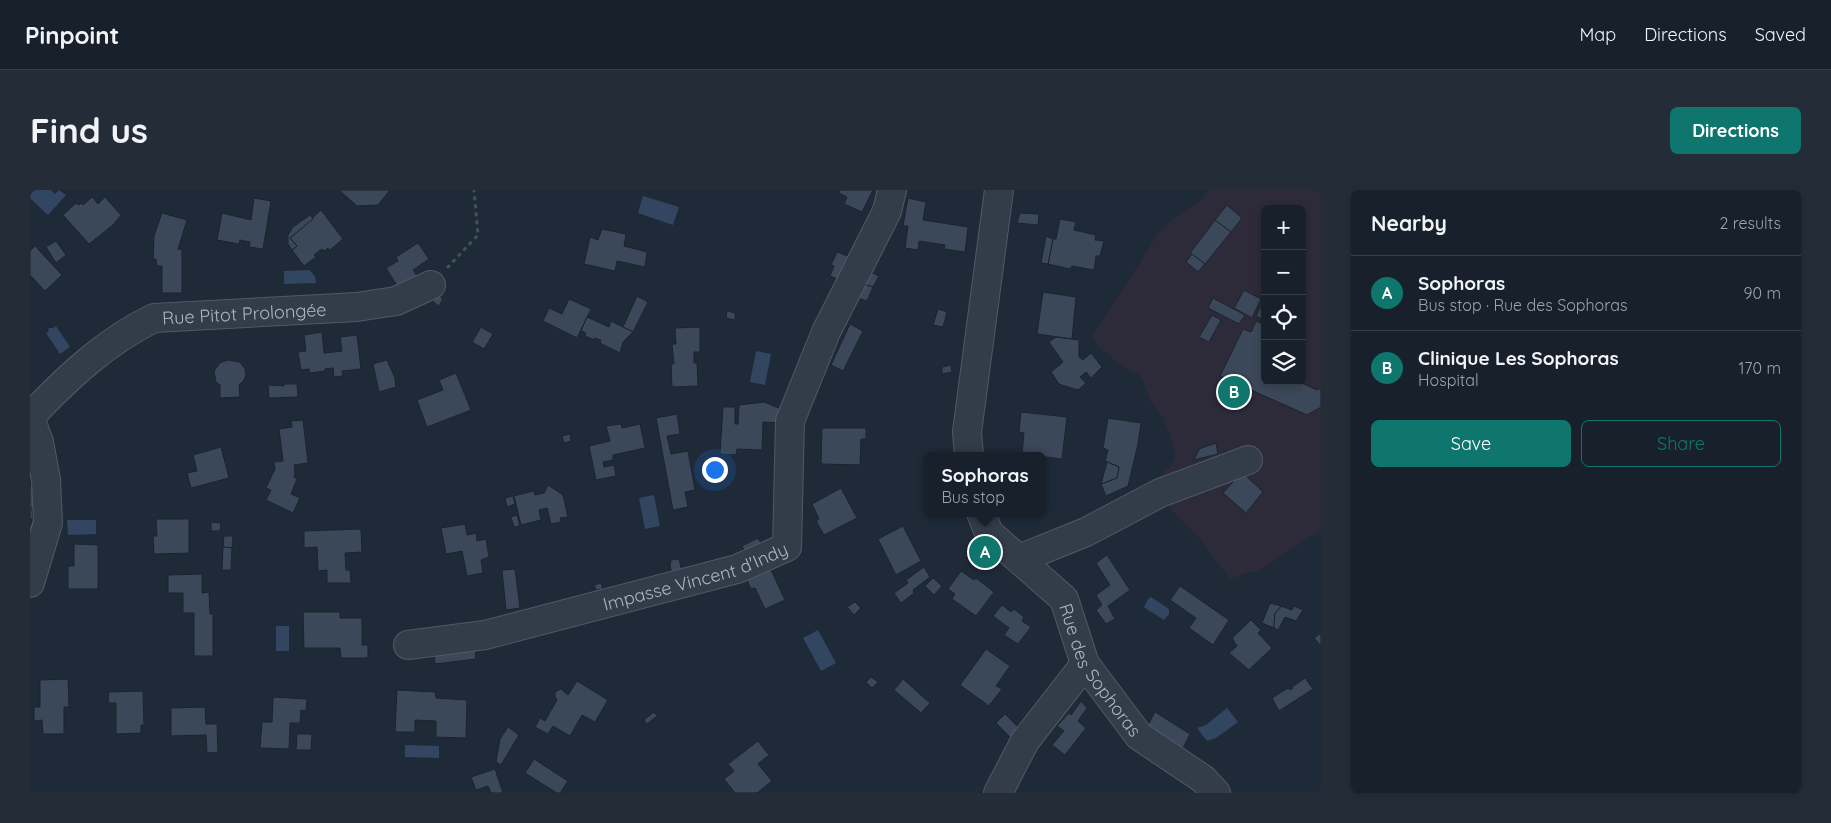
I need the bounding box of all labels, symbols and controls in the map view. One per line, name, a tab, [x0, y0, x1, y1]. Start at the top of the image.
text: Pinpoint	[25, 20, 119, 50]
text: Map	[1579, 23, 1616, 46]
text: Directions	[1644, 23, 1727, 46]
text: Saved	[1755, 23, 1806, 46]
button: Directions	[1670, 107, 1801, 154]
text: Find us	[30, 108, 148, 152]
map controls	[1261, 205, 1306, 385]
button: +	[1261, 205, 1306, 250]
text: Nearby	[1371, 210, 1447, 236]
text: 2 results	[1719, 213, 1781, 233]
button: −	[1261, 250, 1306, 295]
text: Sophoras	[1418, 271, 1505, 295]
text: A	[1382, 283, 1392, 303]
text: 90 m	[1744, 283, 1781, 303]
button: locate	[1261, 295, 1306, 340]
text: Bus stop · Rue des Sophoras	[1418, 295, 1627, 315]
street label: Rue Pitot Prolongée	[162, 297, 327, 329]
button: layers	[1261, 340, 1306, 385]
text: Clinique Les Sophoras	[1418, 346, 1619, 370]
text: B	[1382, 358, 1392, 378]
text: 170 m	[1738, 358, 1781, 378]
text: Hospital	[1418, 370, 1479, 390]
pin: B	[1218, 373, 1250, 411]
button: Save	[1371, 420, 1571, 467]
button: Share	[1581, 420, 1781, 467]
popup	[924, 452, 1046, 517]
your location	[702, 457, 728, 483]
text: Sophoras	[941, 463, 1029, 487]
text: Bus stop	[941, 487, 1005, 507]
pin: A	[969, 533, 1001, 571]
street label: Impasse Vincent d'Indy	[600, 537, 791, 615]
street label: Rue des Sophoras	[1055, 600, 1147, 741]

